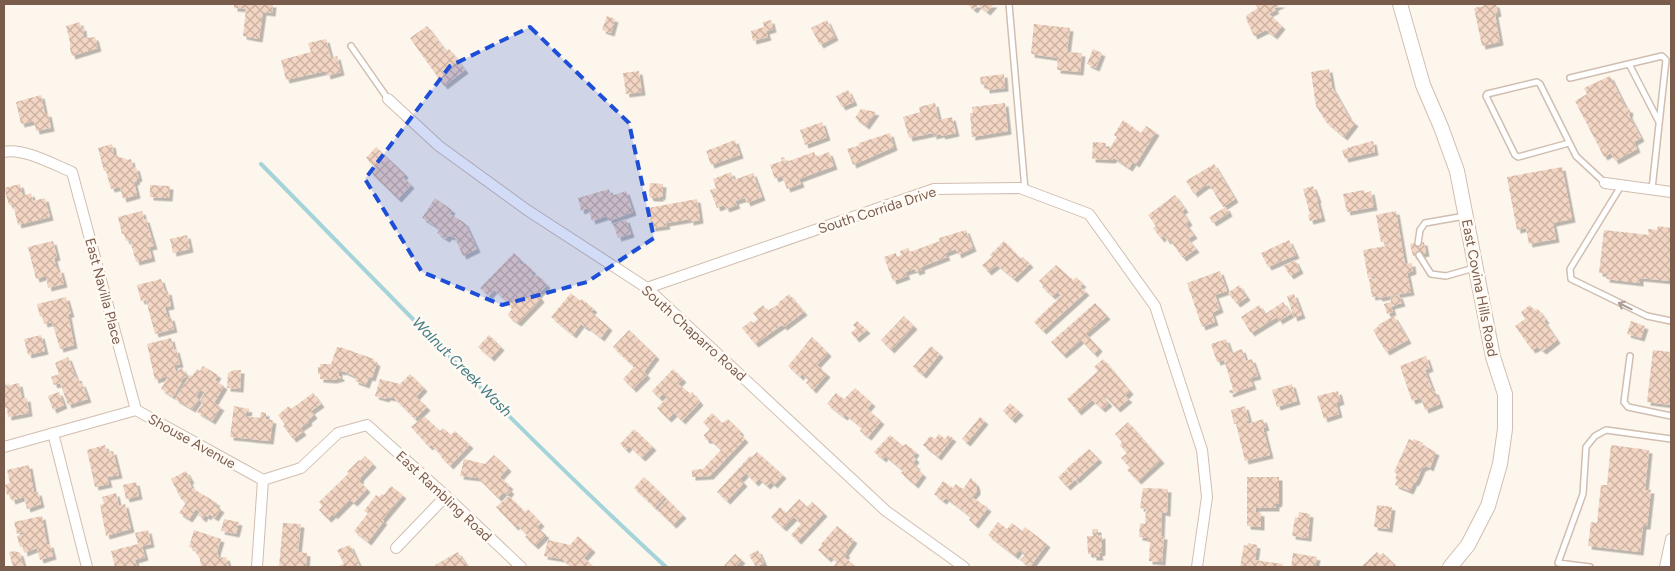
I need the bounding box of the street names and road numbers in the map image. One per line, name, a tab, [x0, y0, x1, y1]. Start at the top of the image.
street label: South Corrida Drive	[816, 183, 939, 238]
street label: East Covina Hills Road	[1458, 218, 1501, 358]
street label: East Navilla Place	[81, 236, 126, 347]
street label: South Chaparro Road	[638, 282, 749, 385]
street label: Shouse Avenue	[145, 410, 239, 473]
street label: East Rambling Road	[392, 448, 495, 545]

